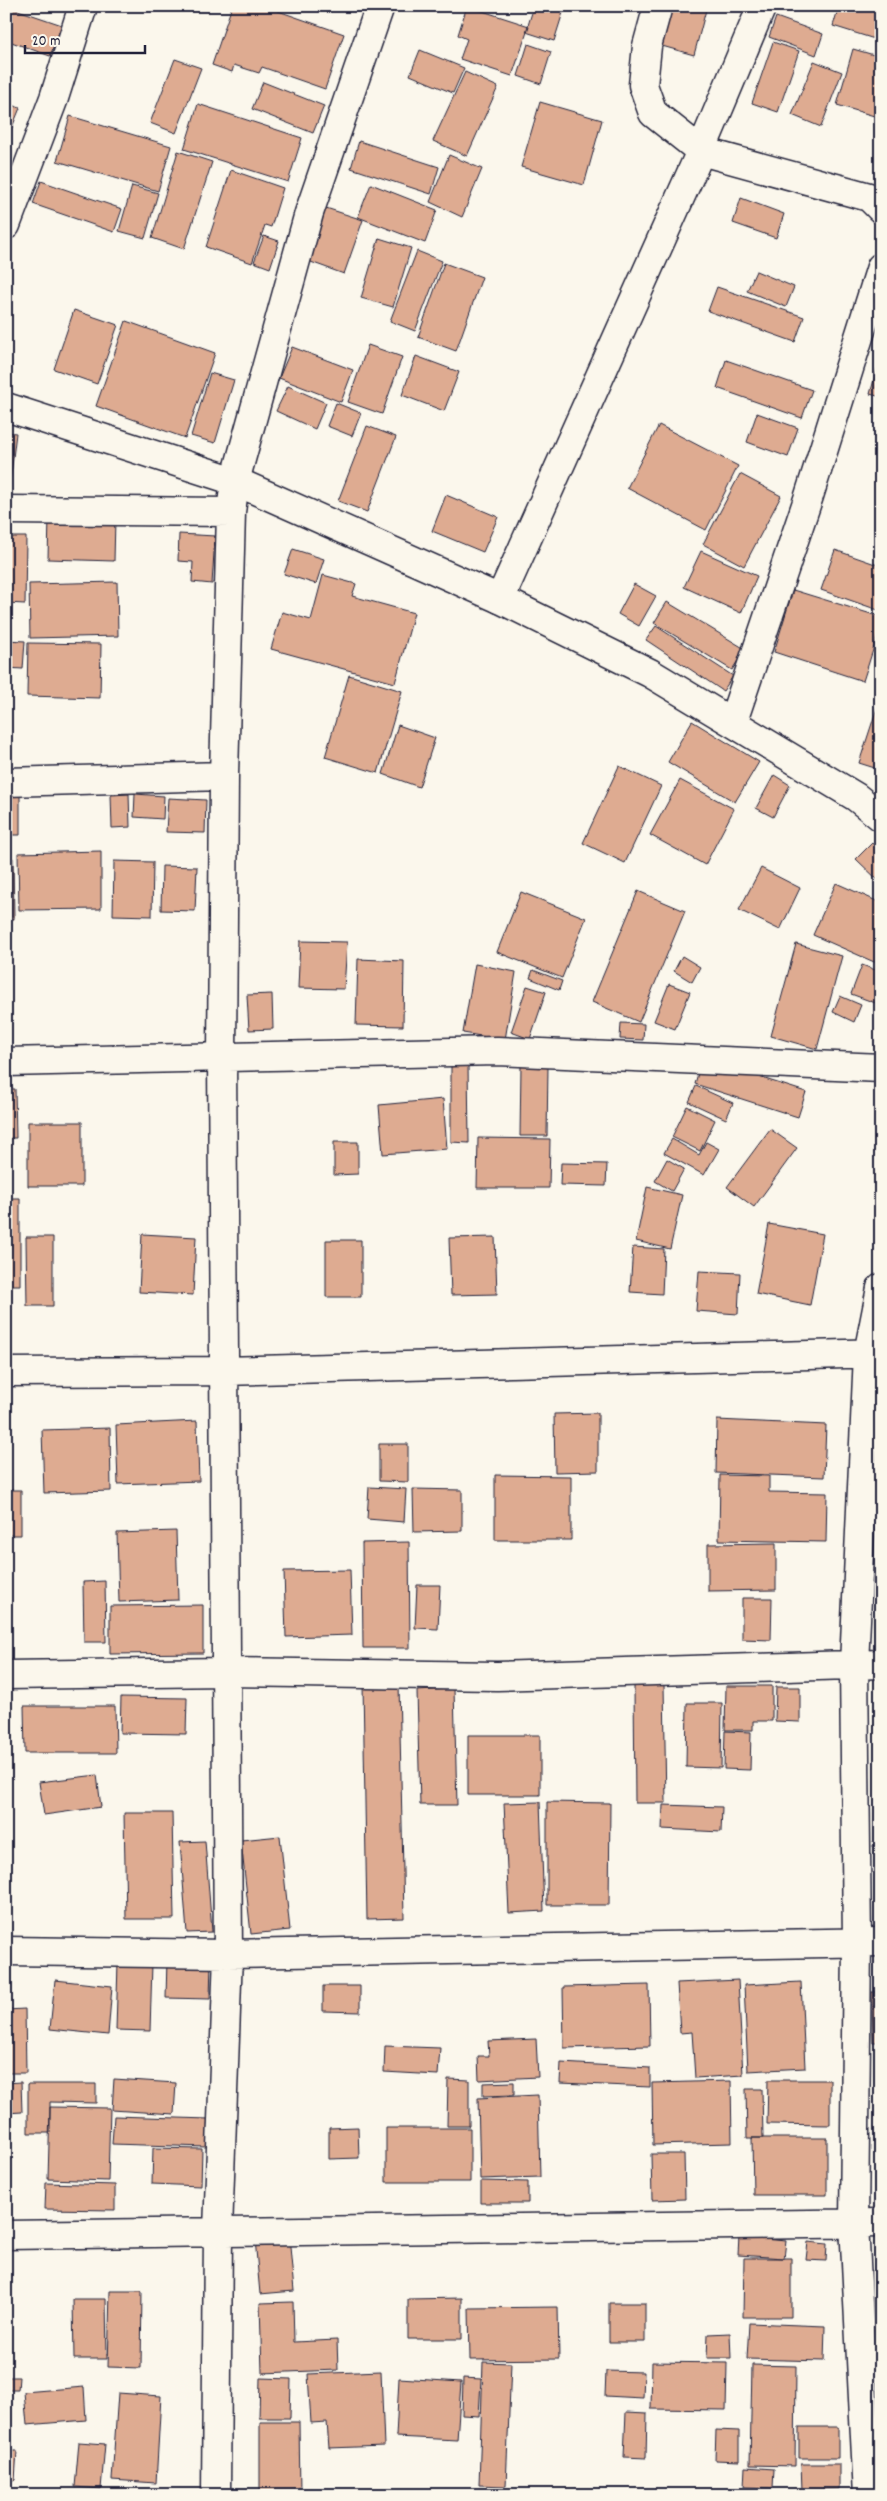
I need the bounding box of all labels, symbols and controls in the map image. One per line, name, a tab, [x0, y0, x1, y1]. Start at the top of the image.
scale bar	[25, 22, 145, 54]
text: 20 m	[32, 31, 60, 53]

